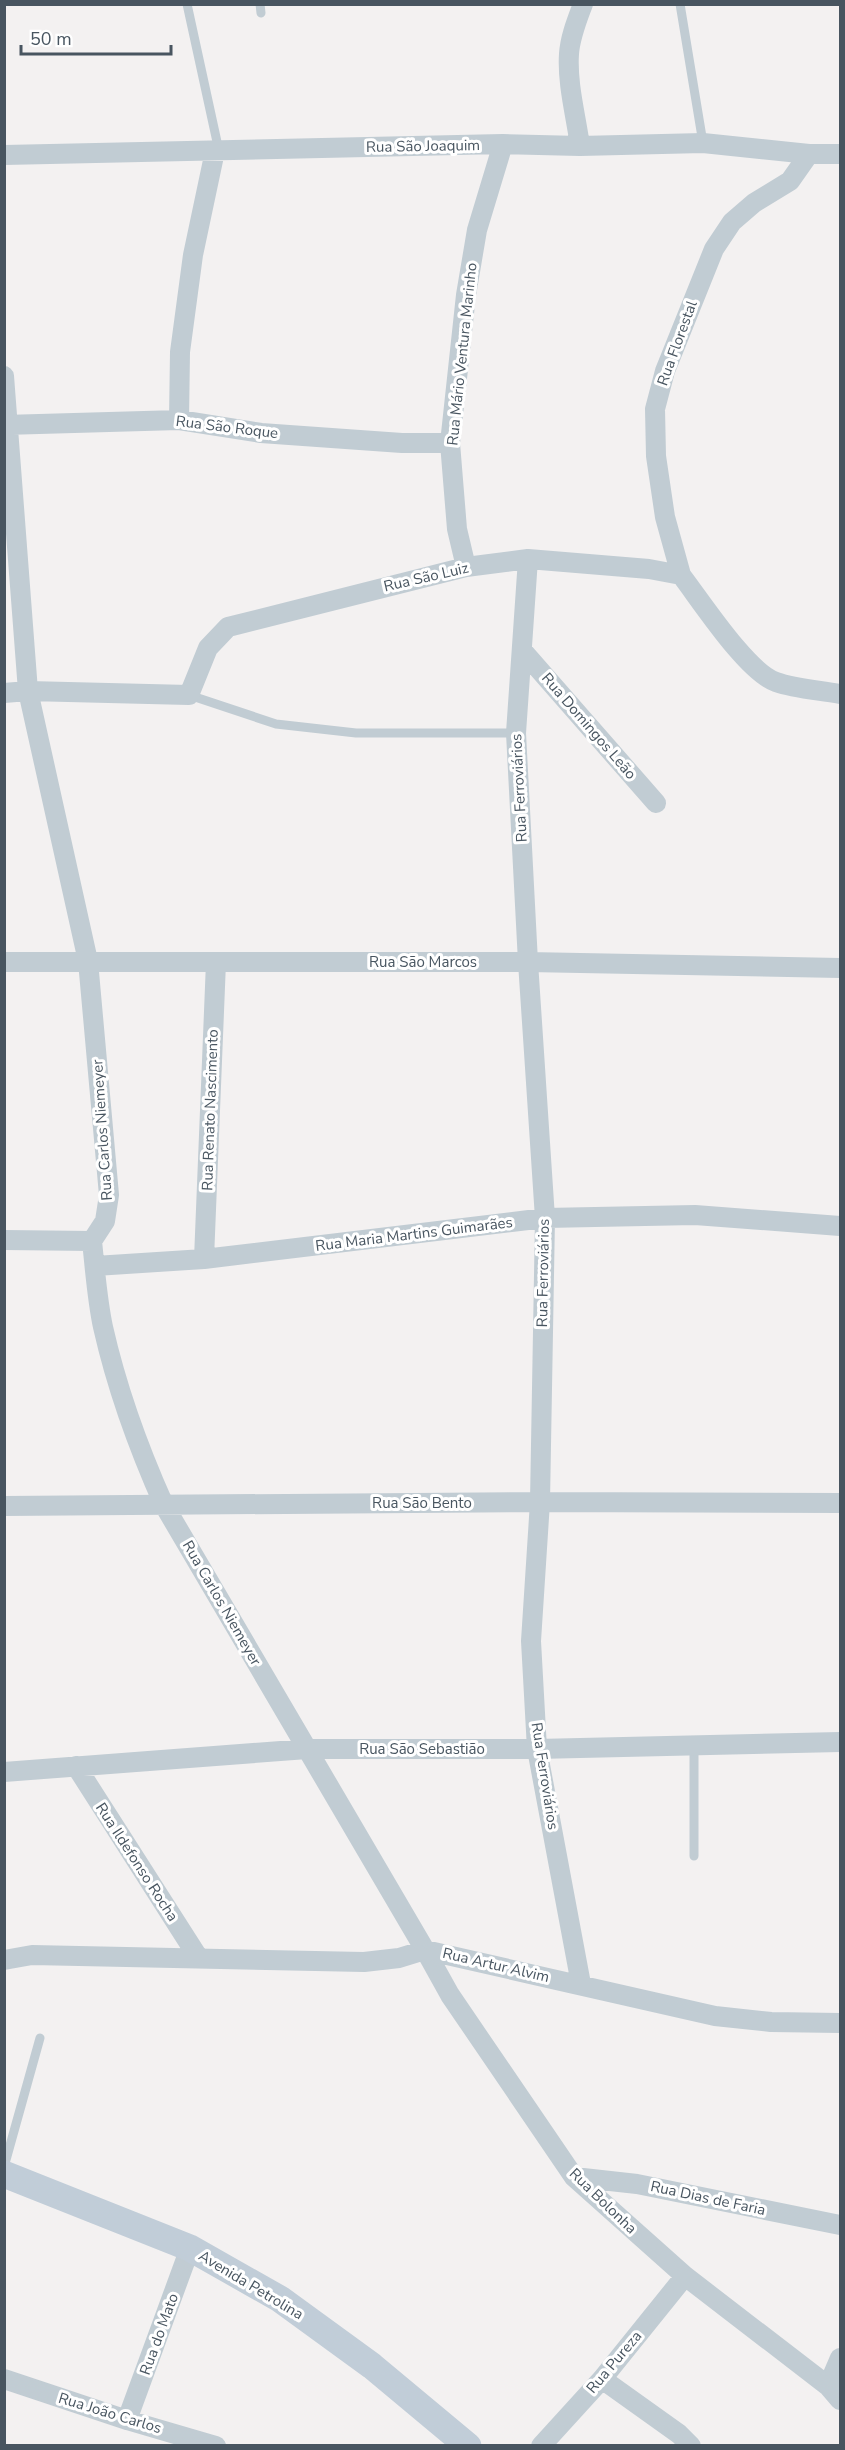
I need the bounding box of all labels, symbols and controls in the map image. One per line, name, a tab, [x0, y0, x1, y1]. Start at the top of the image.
scale bar	[21, 18, 171, 56]
text: 50 m	[30, 27, 72, 51]
street label: Rua São Joaquim	[366, 135, 480, 157]
street label: Rua Mário Ventura Marinho	[442, 262, 482, 446]
street label: Rua Florestal	[652, 297, 702, 388]
street label: Rua São Roque	[175, 411, 279, 443]
street label: Rua São Luiz	[382, 558, 470, 596]
street label: Rua Domingos Leão	[537, 668, 641, 784]
street label: Rua Ferroviários	[506, 733, 532, 843]
street label: Rua São Marcos	[369, 952, 477, 972]
street label: Rua Renato Nascimento	[197, 1029, 223, 1191]
street label: Rua Carlos Niemeyer	[87, 1058, 117, 1201]
street label: Rua Maria Martins Guimarães	[314, 1212, 514, 1256]
street label: Rua Ferroviários	[532, 1219, 554, 1327]
street label: Rua São Bento	[372, 1493, 472, 1513]
street label: Rua Carlos Niemeyer	[178, 1537, 266, 1670]
street label: Rua Ferroviários	[527, 1721, 563, 1831]
street label: Rua São Sebastião	[359, 1739, 485, 1759]
street label: Rua Ildefonso Rocha	[91, 1799, 183, 1925]
street label: Rua Artur Alvim	[441, 1943, 551, 1987]
street label: Rua Bolonha	[565, 2164, 641, 2238]
street label: Rua Dias de Faria	[649, 2176, 767, 2220]
street label: Avenida Petrolina	[195, 2246, 307, 2324]
street label: Rua do Mato	[135, 2290, 183, 2378]
street label: Rua Pureza	[582, 2326, 646, 2398]
street label: Rua João Carlos	[56, 2388, 164, 2438]

